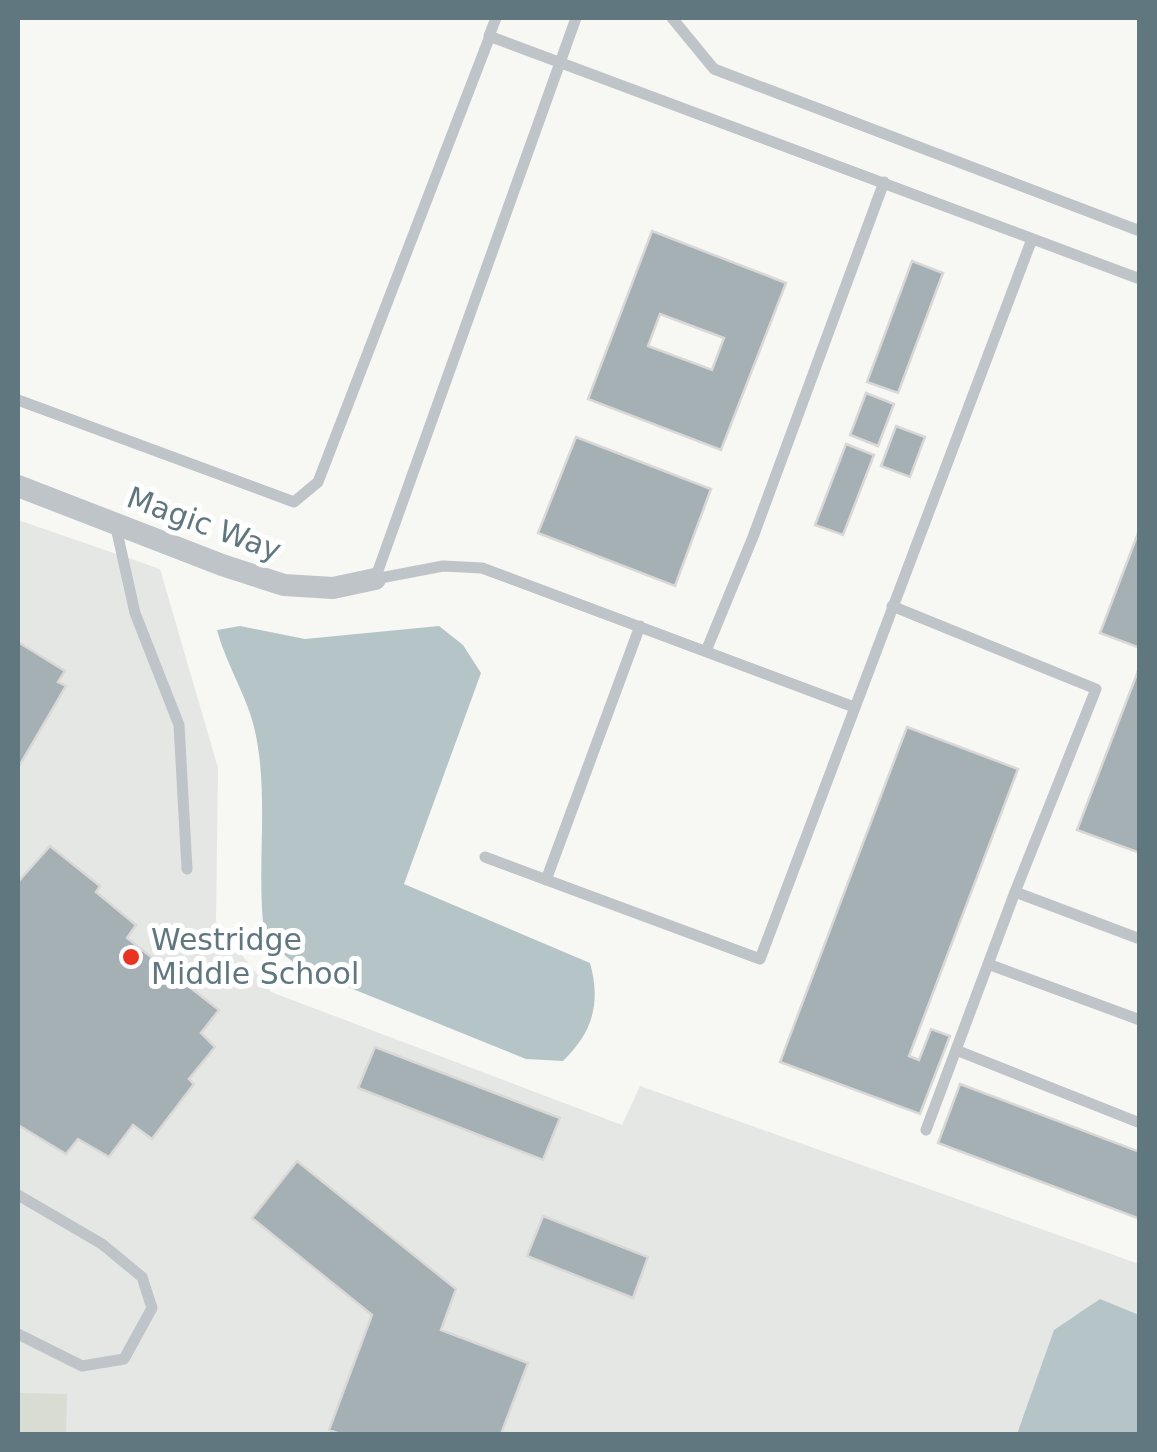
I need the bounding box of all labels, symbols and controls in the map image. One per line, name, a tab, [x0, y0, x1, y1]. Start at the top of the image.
street label: Magic Way	[122, 479, 286, 568]
place label: Westridge Middle School	[151, 922, 359, 991]
marker: Westridge Middle School	[120, 946, 142, 968]

